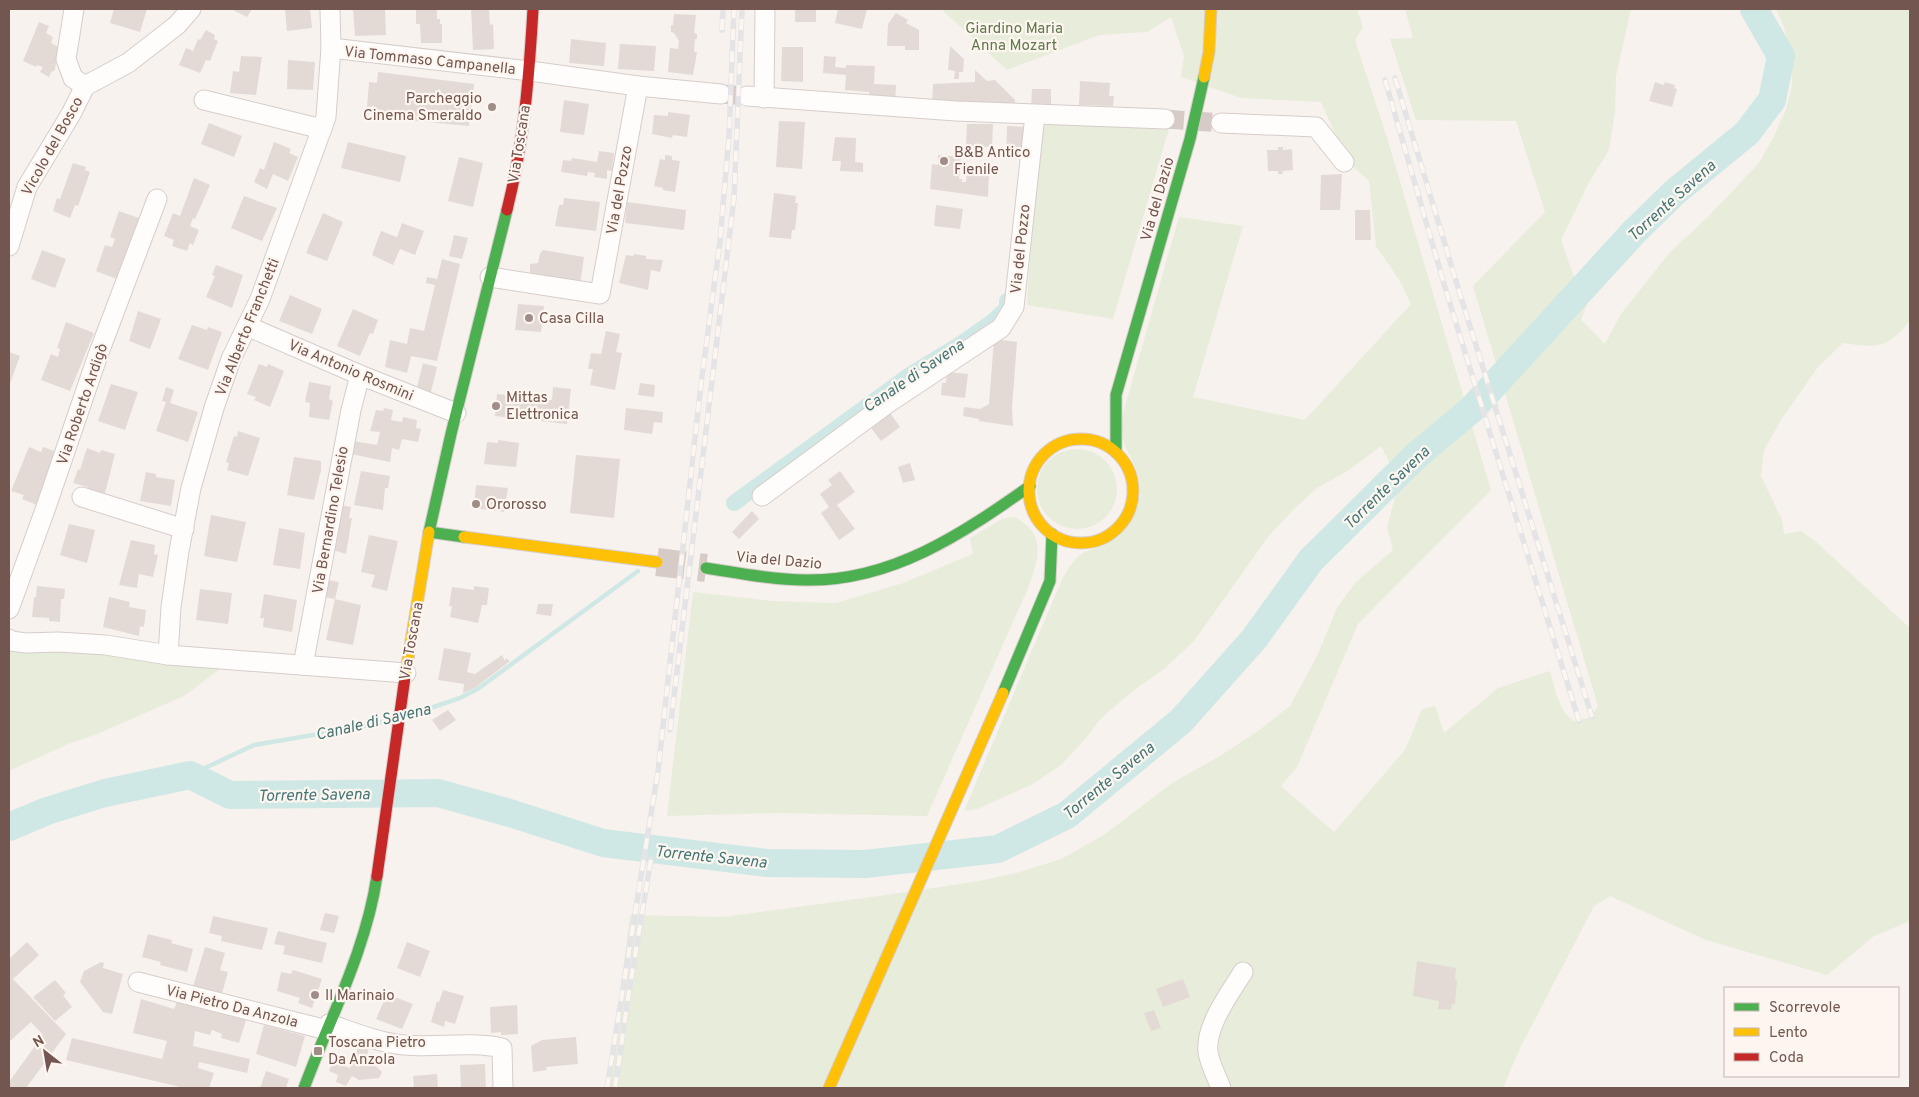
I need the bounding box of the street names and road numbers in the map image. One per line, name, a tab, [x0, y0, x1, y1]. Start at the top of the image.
street label: Via Tommaso Campanella	[343, 43, 517, 80]
street label: Vicolo del Bosco	[18, 94, 88, 200]
street label: Via Toscana	[505, 104, 536, 185]
street label: Via del Pozzo	[603, 144, 638, 236]
street label: Via del Dazio	[1137, 155, 1180, 244]
street label: Via del Pozzo	[1007, 203, 1036, 295]
street label: Via Alberto Franchetti	[212, 256, 285, 399]
street label: Via Antonio Rosmini	[285, 336, 416, 406]
street label: Via Roberto Ardigò	[54, 341, 113, 468]
street label: Via Bernardino Telesio	[309, 445, 354, 596]
street label: Via del Dazio	[735, 548, 823, 575]
street label: Via Toscana	[396, 601, 429, 682]
street label: Via Pietro Da Anzola	[164, 982, 300, 1033]

